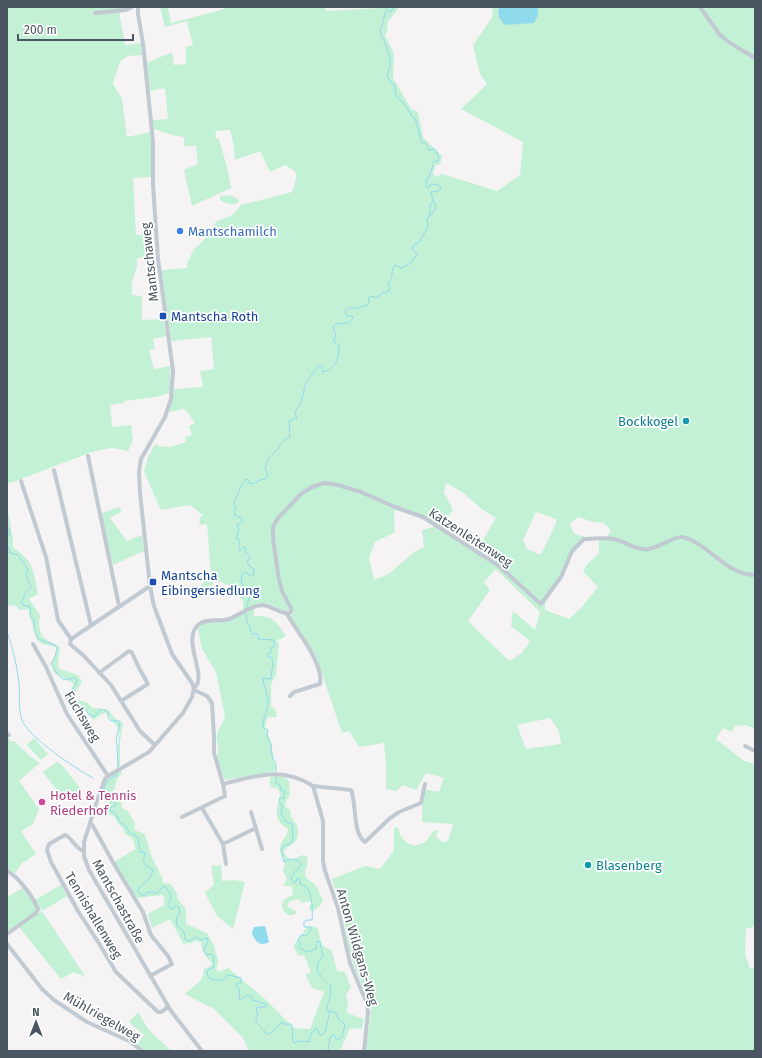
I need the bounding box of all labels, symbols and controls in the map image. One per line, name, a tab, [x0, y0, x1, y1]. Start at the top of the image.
scale bar	[18, 16, 133, 42]
text: 200 m	[24, 23, 57, 37]
street label: Mantschaweg	[138, 221, 161, 302]
place label: Mantschamilch	[188, 224, 277, 239]
marker: Mantschamilch	[175, 226, 185, 236]
place label: Mantscha Roth	[171, 309, 259, 324]
marker: Mantscha Roth	[158, 311, 168, 321]
place label: Bockkogel	[618, 414, 678, 429]
marker: Bockkogel	[681, 416, 691, 426]
street label: Katzenleitenweg	[426, 505, 515, 570]
place label: Mantscha Eibingersiedlung	[161, 568, 260, 598]
marker: Mantscha Eibingersiedlung	[148, 577, 158, 587]
street label: Fuchsweg	[62, 688, 104, 745]
place label: Hotel & Tennis Riederhof	[50, 788, 136, 818]
marker: Hotel & Tennis Riederhof	[37, 797, 47, 807]
street label: Mantschastraße	[89, 857, 148, 946]
place label: Blasenberg	[596, 858, 662, 873]
marker: Blasenberg	[583, 860, 593, 870]
street label: Tennishallenweg	[62, 869, 125, 961]
street label: Anton Wildgans-Weg	[334, 887, 381, 1008]
street label: Mühlriegelweg	[61, 989, 143, 1044]
north arrow	[16, 1002, 56, 1042]
text: N	[32, 1006, 40, 1019]

